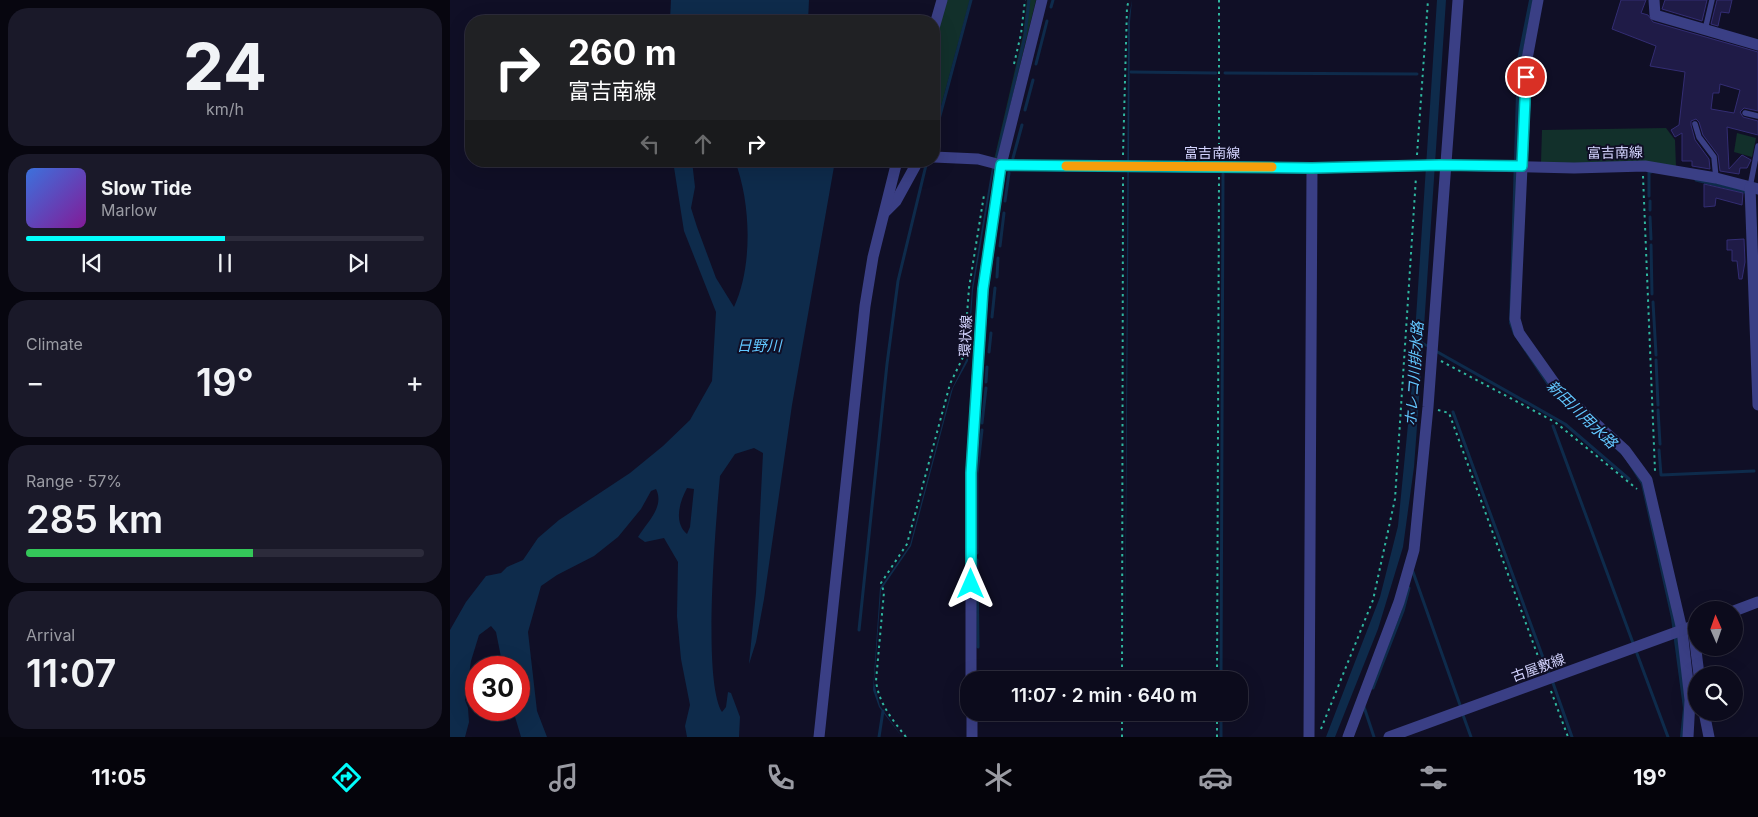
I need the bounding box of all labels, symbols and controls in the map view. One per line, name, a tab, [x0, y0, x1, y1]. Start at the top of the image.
text: 24	[183, 27, 267, 106]
text: 260 m	[568, 31, 677, 73]
icon: right	[485, 35, 550, 100]
pin	[1505, 56, 1547, 98]
icon: arrive	[1512, 63, 1540, 91]
text: 富吉南線	[568, 78, 656, 104]
text: km/h	[206, 99, 244, 119]
icon: left	[636, 130, 664, 158]
icon: ahead	[689, 130, 717, 158]
icon: right	[742, 130, 770, 158]
street label: 富吉南線	[1587, 143, 1643, 161]
street label: 富吉南線	[1184, 144, 1240, 161]
text: Slow Tide	[101, 177, 192, 200]
text: Marlow	[101, 200, 157, 220]
icon: previous	[78, 249, 106, 277]
icon: pause	[211, 249, 239, 277]
icon: next	[344, 249, 372, 277]
street label: 環状線	[955, 315, 975, 357]
water label: ホレコ川排水路	[1401, 319, 1427, 427]
text: Climate	[26, 334, 83, 354]
water label: 日野川	[736, 336, 783, 355]
text: 19°	[196, 359, 254, 405]
text: −	[26, 365, 45, 399]
text: +	[405, 365, 424, 399]
water label: 新田川用水路	[1543, 376, 1622, 453]
text: Range · 57%	[26, 471, 122, 491]
text: 285 km	[26, 496, 163, 542]
position arrow	[944, 557, 996, 609]
north arrow	[1688, 601, 1742, 656]
map controls	[1688, 601, 1743, 721]
text: Arrival	[26, 625, 75, 645]
street label: 古屋敷線	[1509, 649, 1567, 685]
text: 11:07	[26, 650, 116, 696]
speed limit sign: 30	[465, 656, 530, 721]
button: search	[1688, 666, 1743, 721]
text: 11:07 · 2 min · 640 m	[1011, 684, 1197, 707]
icon: directions	[329, 760, 364, 795]
icon: music	[546, 760, 581, 795]
icon: phone	[763, 760, 798, 795]
icon: climate	[981, 760, 1016, 795]
icon: car	[1198, 760, 1233, 795]
icon: filters	[1416, 760, 1451, 795]
text: 11:05	[91, 764, 146, 790]
text: 19°	[1633, 764, 1667, 790]

